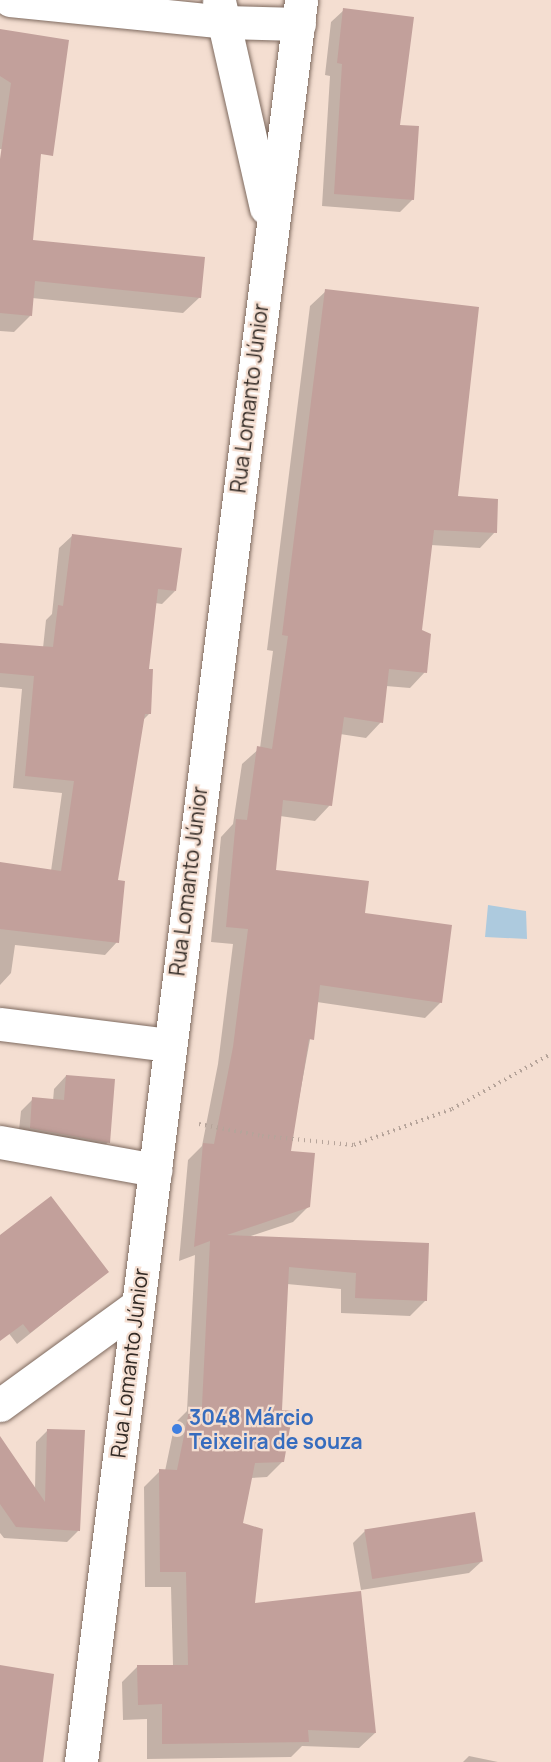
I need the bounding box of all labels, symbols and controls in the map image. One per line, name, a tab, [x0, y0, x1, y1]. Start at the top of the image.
street label: Rua Lomanto Júnior	[225, 302, 273, 494]
street label: Rua Lomanto Júnior	[164, 785, 212, 977]
street label: Rua Lomanto Júnior	[105, 1267, 153, 1459]
place label: 3048 Márcio Teixeira de souza	[189, 1404, 363, 1454]
marker: 3048 Márcio Teixeira de souza	[170, 1422, 184, 1436]

